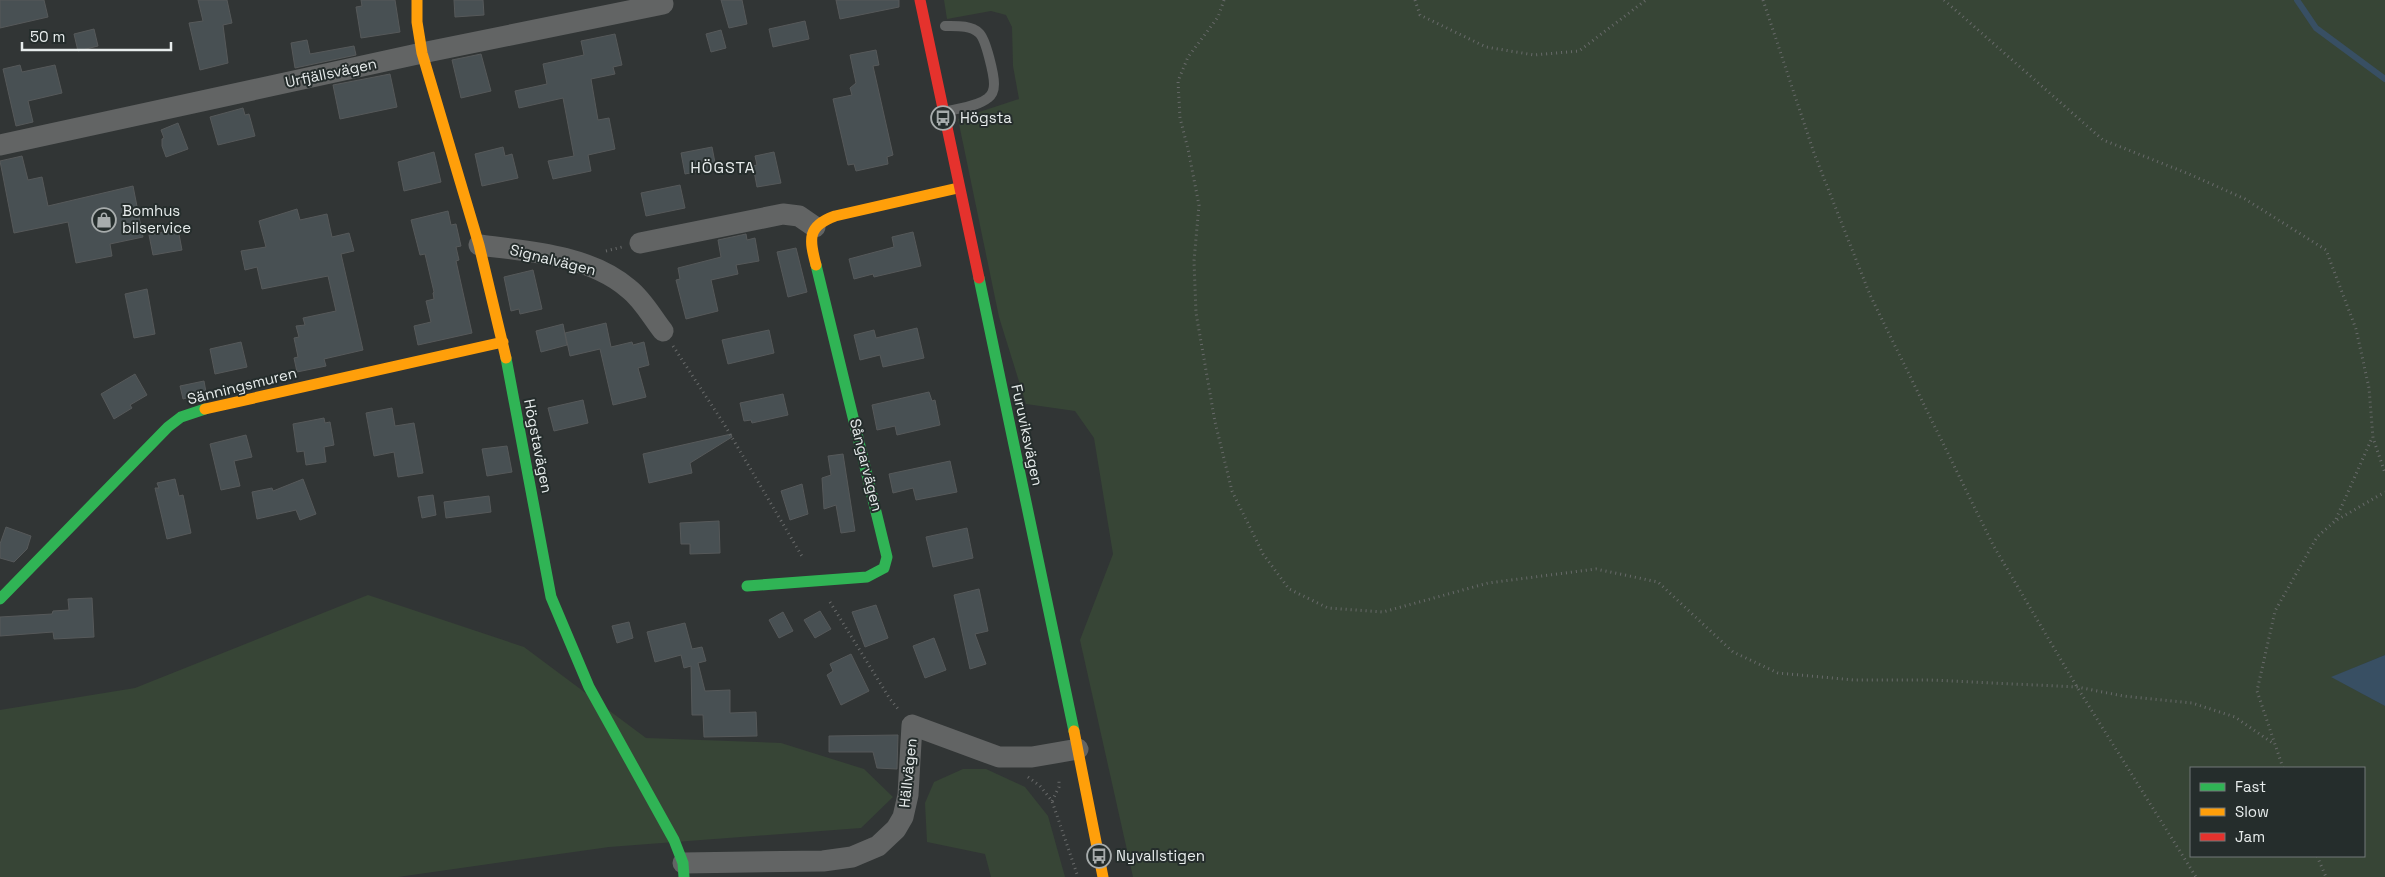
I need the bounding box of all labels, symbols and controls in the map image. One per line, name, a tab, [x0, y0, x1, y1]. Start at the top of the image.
scale bar	[22, 20, 171, 52]
text: 50 m	[30, 27, 65, 46]
street label: Urfjällsvägen	[283, 54, 378, 91]
bus stop icon: Högsta	[930, 105, 956, 131]
place label: Högsta	[960, 108, 1012, 127]
district label: HÖGSTA	[690, 157, 756, 178]
place label: Bomhus bilservice	[122, 201, 191, 237]
shop icon: Bomhus bilservice	[91, 207, 117, 233]
street label: Signalvägen	[508, 240, 598, 279]
street label: Sänningsmuren	[185, 363, 299, 408]
street label: Furuviksvägen	[1007, 382, 1048, 487]
street label: Högstavägen	[520, 397, 557, 495]
street label: Sångarvägen	[846, 417, 887, 513]
street label: Hällvägen	[894, 737, 921, 809]
legend	[2190, 767, 2365, 857]
text: Fast	[2235, 777, 2266, 796]
text: Slow	[2235, 802, 2269, 821]
text: Jam	[2235, 827, 2265, 846]
bus stop icon: Nyvallstigen	[1086, 843, 1112, 869]
place label: Nyvallstigen	[1116, 846, 1205, 865]

